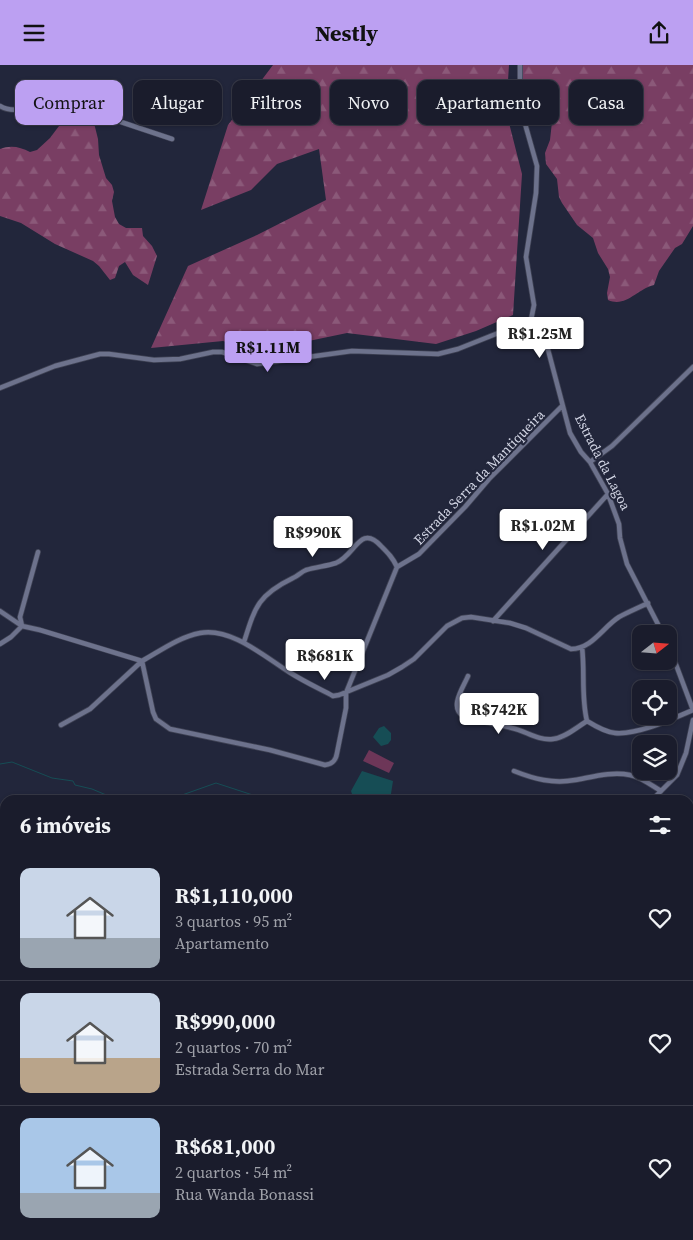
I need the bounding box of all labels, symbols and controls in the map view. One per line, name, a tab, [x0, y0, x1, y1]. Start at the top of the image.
text: Nestly	[315, 18, 378, 48]
icon: menu	[20, 19, 48, 47]
icon: share	[645, 19, 673, 47]
chip: Comprar	[15, 80, 123, 125]
chip: Alugar	[133, 80, 222, 125]
chip: Filtros	[232, 80, 320, 125]
chip: Novo	[330, 80, 407, 125]
chip: Apartamento	[417, 80, 559, 125]
chip: Casa	[569, 80, 643, 125]
pin: R$1.25M	[494, 317, 586, 359]
text: R$1.25M	[508, 322, 572, 344]
pin: R$1.11M	[222, 331, 314, 373]
text: R$1.11M	[236, 336, 300, 358]
street label: Estrada Serra da Mantiqueira	[409, 404, 550, 549]
street label: Estrada da Lagoa	[570, 410, 636, 514]
pin: R$1.02M	[497, 509, 589, 551]
text: R$1.02M	[511, 514, 575, 536]
pin: R$990K	[272, 515, 354, 558]
text: R$990K	[285, 521, 341, 543]
north arrow	[632, 625, 678, 670]
map controls	[632, 625, 677, 780]
pin: R$681K	[284, 639, 366, 681]
text: R$681K	[297, 644, 353, 666]
button: locate	[632, 680, 677, 725]
pin: R$742K	[458, 693, 540, 735]
text: R$742K	[471, 698, 527, 720]
button: layers	[632, 735, 677, 780]
text: 6 imóveis	[20, 811, 111, 840]
icon: filters	[646, 811, 674, 839]
text: R$1,110,000	[175, 881, 293, 910]
icon: home	[60, 888, 120, 948]
icon: heart	[646, 904, 674, 932]
text: 3 quartos · 95 m²	[175, 910, 292, 932]
text: Apartamento	[175, 932, 269, 954]
text: R$990,000	[175, 1007, 275, 1036]
icon: home	[60, 1013, 120, 1073]
icon: heart	[646, 1029, 674, 1057]
text: 2 quartos · 70 m²	[175, 1036, 292, 1058]
text: Estrada Serra do Mar	[175, 1058, 324, 1080]
text: R$681,000	[175, 1132, 275, 1161]
icon: home	[60, 1138, 120, 1198]
icon: heart	[646, 1154, 674, 1182]
text: 2 quartos · 54 m²	[175, 1161, 292, 1183]
text: Rua Wanda Bonassi	[175, 1183, 314, 1205]

